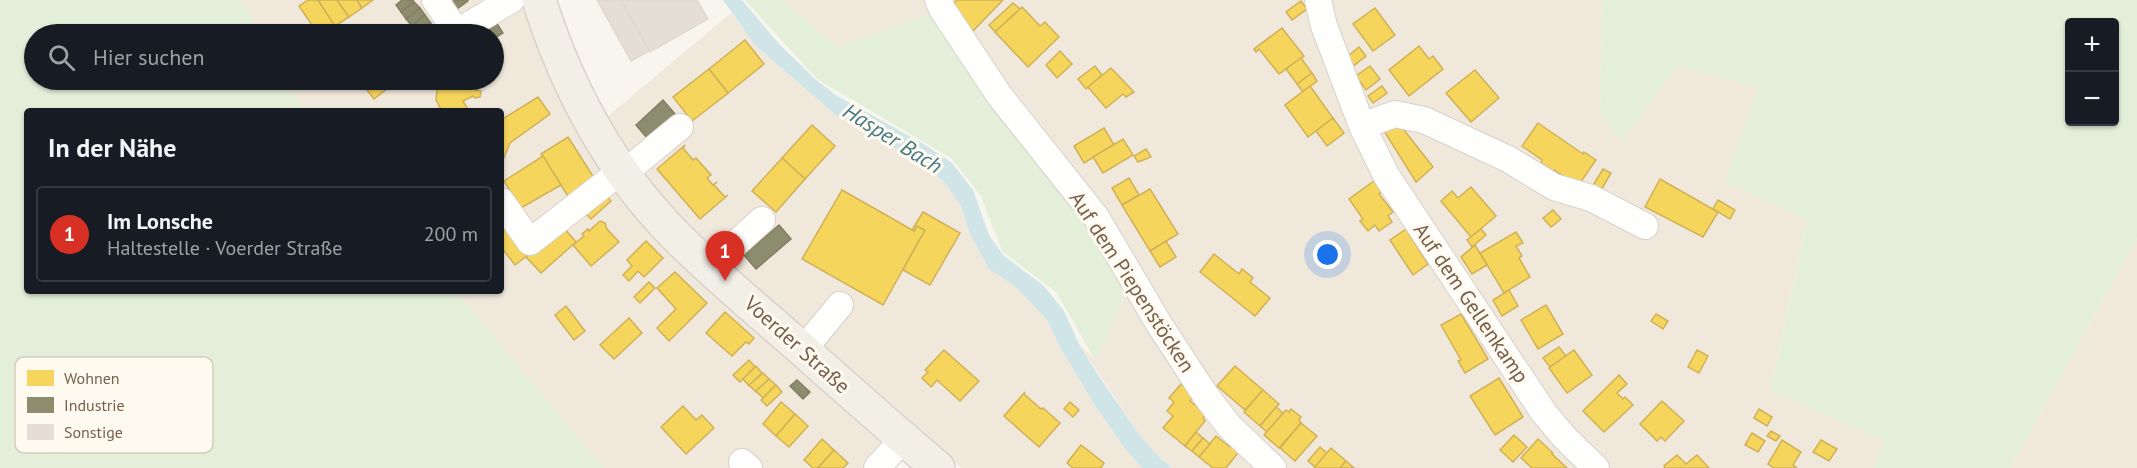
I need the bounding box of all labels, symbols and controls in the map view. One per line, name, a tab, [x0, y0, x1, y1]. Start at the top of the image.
map controls	[2065, 18, 2119, 126]
button: +	[2065, 18, 2119, 72]
search box	[24, 24, 504, 90]
icon: search	[45, 41, 78, 74]
text: Hier suchen	[93, 43, 205, 71]
button: −	[2065, 72, 2119, 126]
water label: Hasper Bach	[838, 97, 948, 179]
text: In der Nähe	[48, 131, 176, 164]
street label: Auf dem Piepenstöcken	[1064, 186, 1201, 377]
text: Im Lonsche	[107, 207, 213, 235]
street label: Auf dem Gellenkamp	[1408, 218, 1535, 388]
text: 1	[64, 221, 75, 247]
text: 200 m	[424, 221, 478, 247]
pin: 1	[706, 232, 744, 281]
text: Haltestelle · Voerder Straße	[107, 235, 342, 261]
your location	[1313, 240, 1342, 269]
street label: Voerder Straße	[738, 289, 856, 399]
legend	[15, 357, 213, 453]
text: Wohnen	[64, 368, 120, 388]
text: Industrie	[64, 395, 125, 415]
text: Sonstige	[64, 422, 123, 442]

